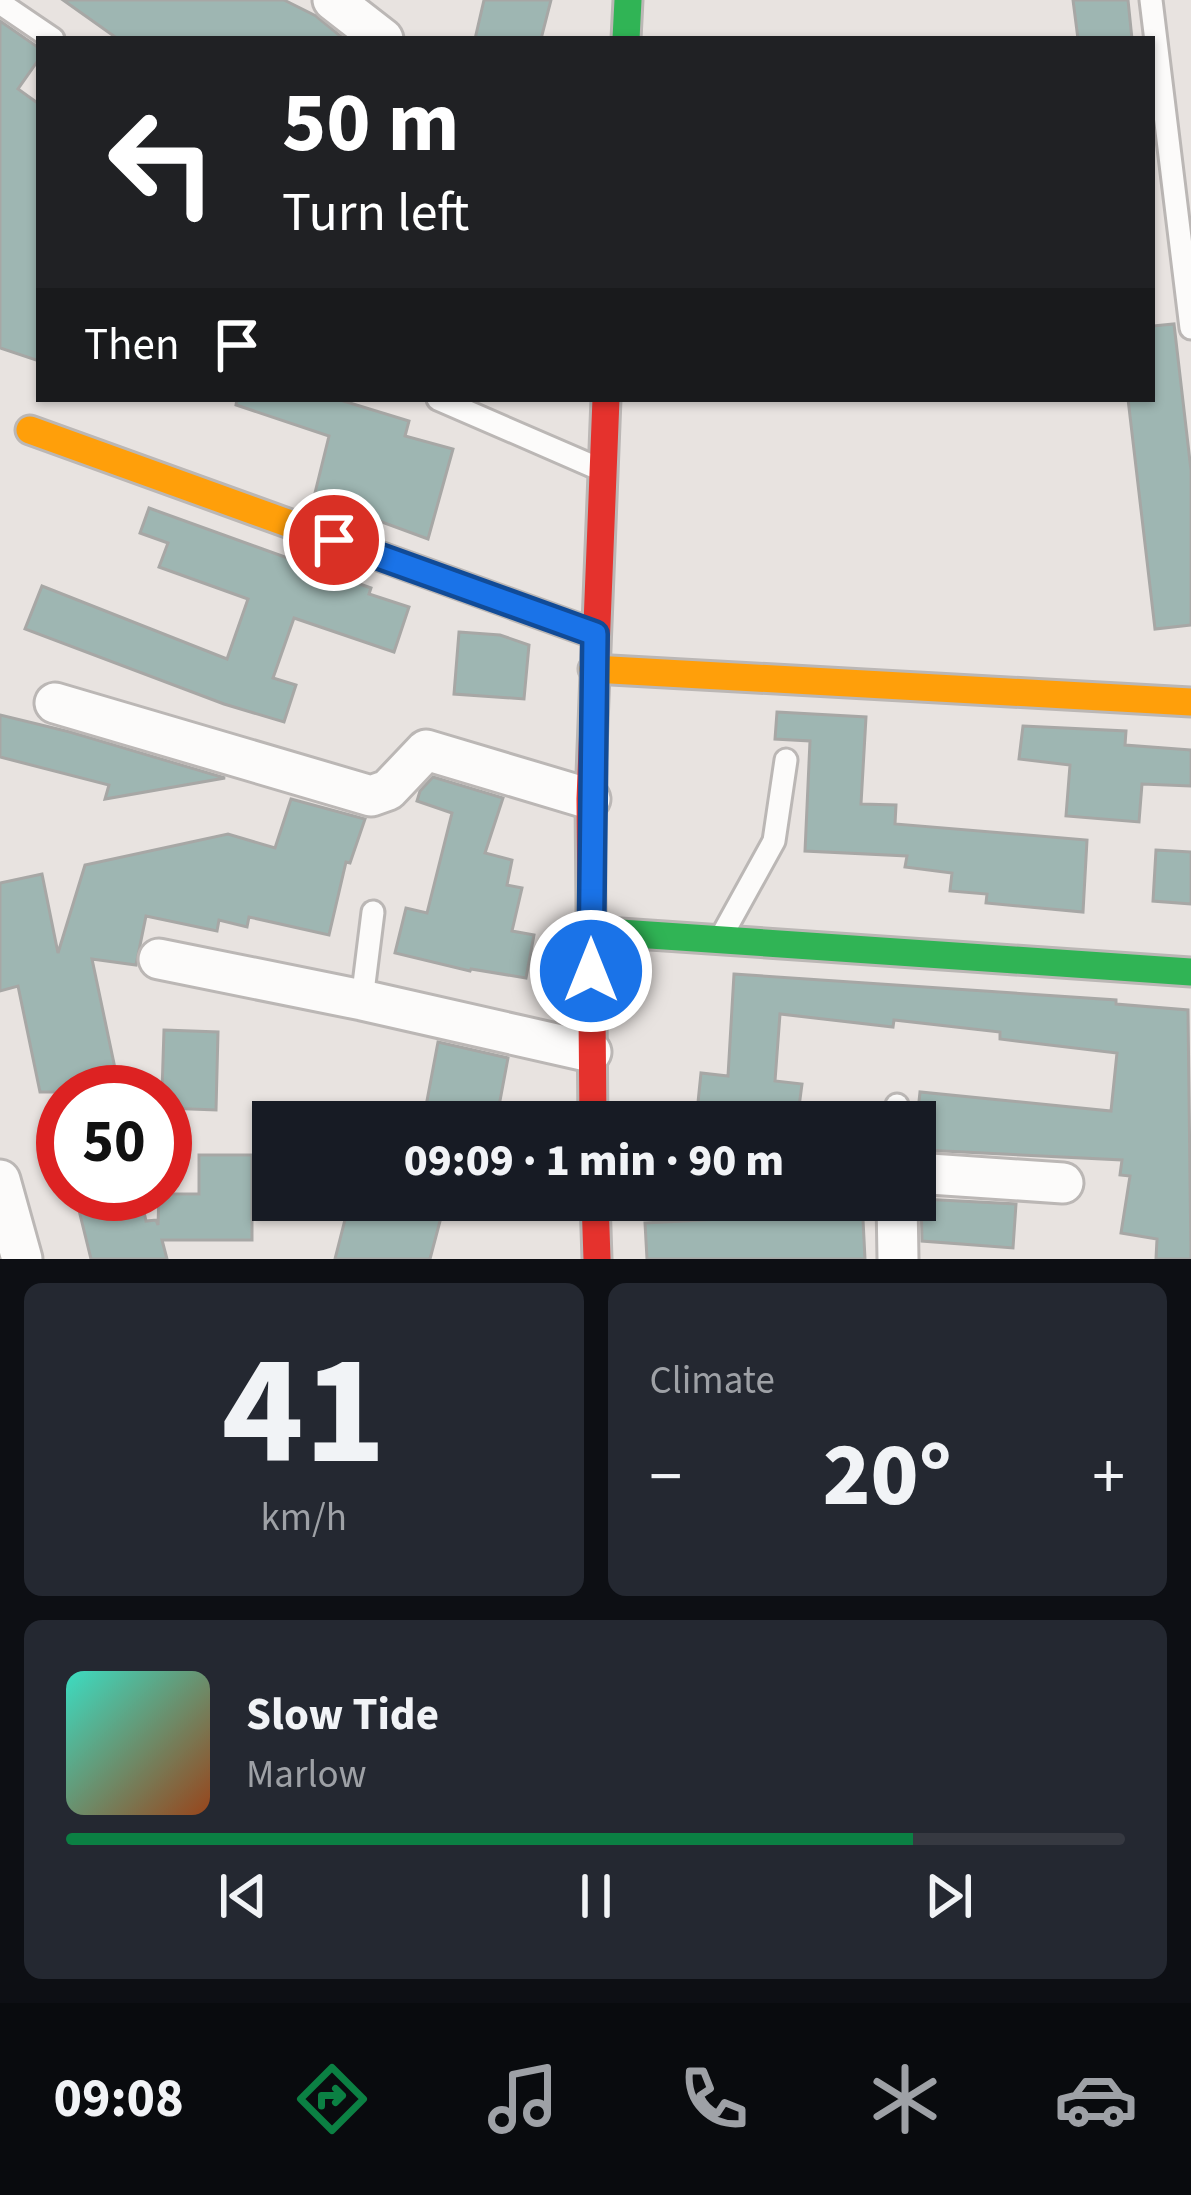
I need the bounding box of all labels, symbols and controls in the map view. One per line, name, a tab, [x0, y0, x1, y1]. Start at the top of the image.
text: 50 m	[282, 64, 460, 184]
icon: left	[84, 84, 240, 240]
text: Turn left	[282, 175, 469, 252]
icon: arrive	[204, 312, 270, 378]
text: Then	[84, 313, 180, 377]
pin	[283, 489, 385, 591]
icon: arrive	[301, 507, 367, 573]
position arrow	[528, 908, 654, 1034]
speed limit sign: 50	[36, 1065, 192, 1221]
text: 09:09 · 1 min · 90 m	[404, 1129, 784, 1193]
text: 41	[221, 1301, 386, 1523]
text: Climate	[650, 1353, 775, 1409]
text: 20°	[822, 1412, 952, 1540]
text: −	[650, 1430, 682, 1524]
text: +	[1092, 1430, 1125, 1524]
text: km/h	[260, 1490, 347, 1546]
text: Slow Tide	[246, 1683, 439, 1747]
text: Marlow	[246, 1747, 367, 1803]
icon: previous	[210, 1863, 276, 1929]
icon: pause	[563, 1863, 629, 1929]
icon: next	[916, 1863, 982, 1929]
icon: directions	[290, 2057, 374, 2141]
icon: music	[481, 2057, 565, 2141]
icon: phone	[672, 2057, 756, 2141]
icon: climate	[863, 2057, 947, 2141]
icon: car	[1054, 2057, 1138, 2141]
text: 09:08	[53, 2061, 184, 2138]

